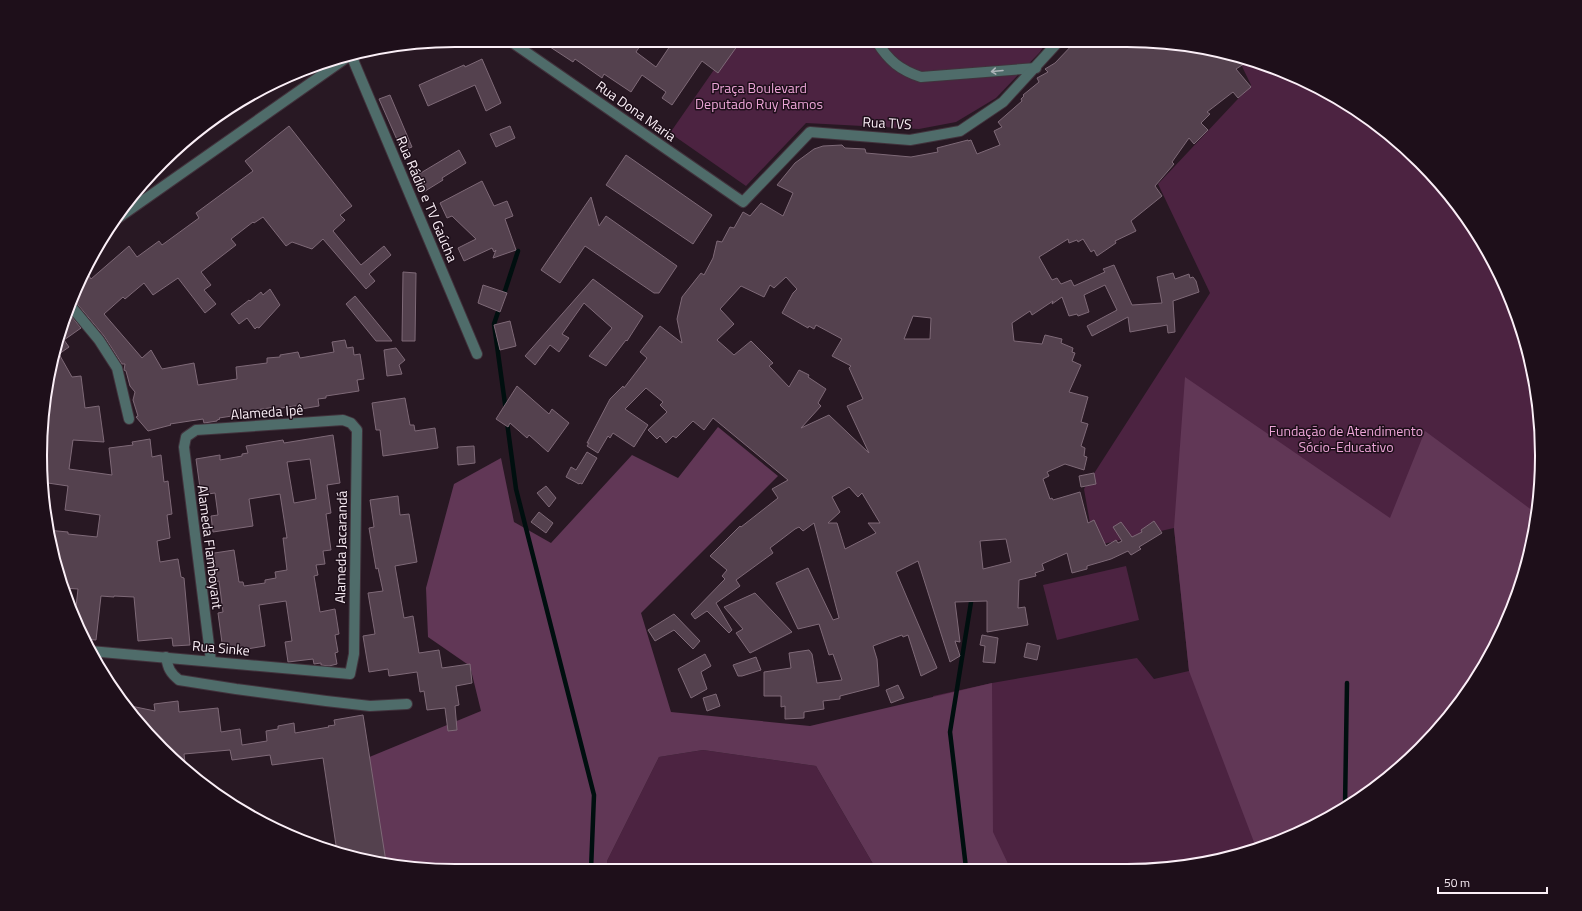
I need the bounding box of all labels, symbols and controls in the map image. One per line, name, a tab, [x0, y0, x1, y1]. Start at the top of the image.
one-way arrow	[991, 67, 1004, 74]
street label: Rua Dona Maria	[592, 75, 681, 146]
park label: Praça Boulevard Deputado Ruy Ramos	[695, 77, 823, 114]
street label: Rua TVS	[862, 111, 912, 134]
street label: Rua Rádio e TV Gaúcha	[391, 132, 464, 265]
street label: Alameda Ipê	[230, 398, 304, 425]
park label: Fundação de Atendimento Sócio-Educativo	[1269, 420, 1423, 457]
street label: Alameda Flamboyant	[192, 484, 229, 610]
street label: Alameda Jacarandá	[329, 490, 352, 604]
street label: Rua Sinke	[191, 635, 251, 660]
scale bar	[1438, 869, 1547, 895]
text: 50 m	[1444, 873, 1470, 892]

